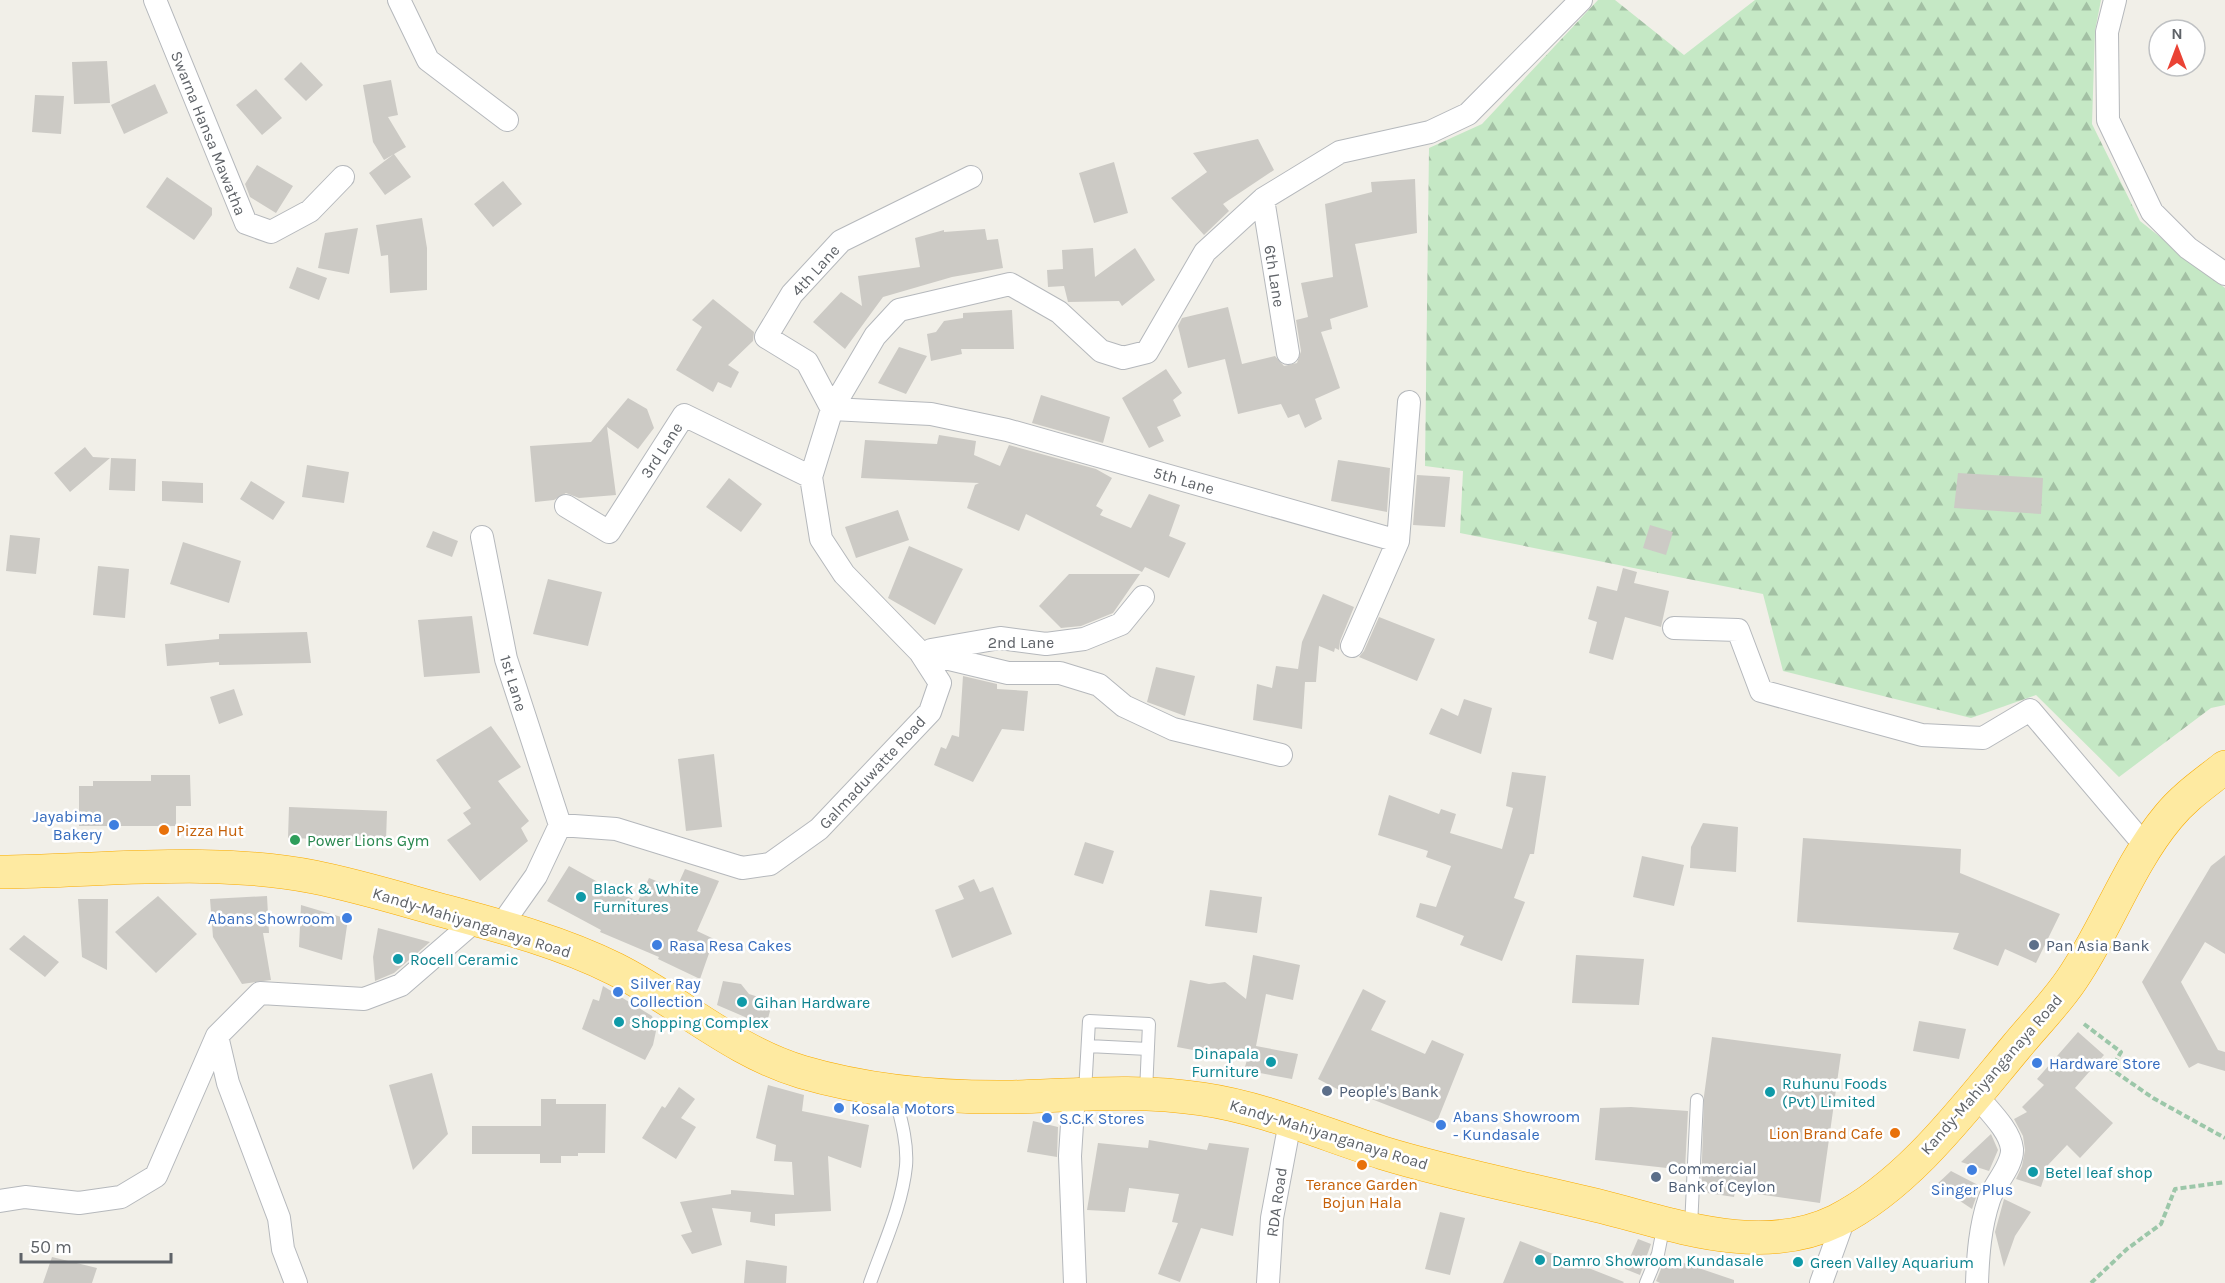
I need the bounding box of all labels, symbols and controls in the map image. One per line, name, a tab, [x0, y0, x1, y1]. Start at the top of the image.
north arrow	[2147, 18, 2207, 78]
text: N	[2171, 24, 2183, 43]
street label: Swarna Hansa Mawatha	[167, 48, 250, 218]
street label: 4th Lane	[787, 241, 843, 300]
street label: 6th Lane	[1260, 244, 1289, 309]
street label: 3rd Lane	[636, 419, 686, 482]
street label: 5th Lane	[1151, 463, 1217, 498]
street label: 2nd Lane	[988, 633, 1054, 652]
street label: 1st Lane	[496, 653, 531, 713]
street label: Galmaduwatte Road	[815, 712, 930, 833]
place label: Jayabima Bakery	[32, 807, 103, 844]
marker: Jayabima Bakery	[107, 818, 121, 832]
place label: Pizza Hut	[176, 821, 244, 840]
marker: Pizza Hut	[157, 823, 171, 837]
place label: Power Lions Gym	[307, 831, 430, 850]
marker: Power Lions Gym	[288, 833, 302, 847]
place label: Black & White Furnitures	[593, 879, 699, 916]
street label: Kandy-Mahiyanganaya Road	[370, 883, 573, 962]
marker: Black & White Furnitures	[574, 890, 588, 904]
place label: Abans Showroom	[208, 909, 335, 928]
marker: Abans Showroom	[340, 911, 354, 925]
place label: Rasa Resa Cakes	[669, 936, 792, 955]
place label: Pan Asia Bank	[2046, 936, 2150, 955]
marker: Rasa Resa Cakes	[650, 938, 664, 952]
marker: Pan Asia Bank	[2027, 938, 2041, 952]
place label: Rocell Ceramic	[410, 950, 518, 969]
marker: Rocell Ceramic	[391, 952, 405, 966]
place label: Silver Ray Collection	[630, 974, 703, 1011]
marker: Silver Ray Collection	[611, 985, 625, 999]
street label: Kandy-Mahiyanganaya Road	[1916, 990, 2066, 1159]
place label: Gihan Hardware	[754, 993, 870, 1012]
marker: Gihan Hardware	[735, 995, 749, 1009]
place label: Shopping Complex	[631, 1013, 769, 1032]
marker: Shopping Complex	[612, 1015, 626, 1029]
place label: Dinapala Furniture	[1191, 1044, 1259, 1081]
place label: Hardware Store	[2049, 1054, 2160, 1073]
marker: Dinapala Furniture	[1264, 1055, 1278, 1069]
marker: Hardware Store	[2030, 1056, 2044, 1070]
place label: Ruhunu Foods (Pvt) Limited	[1782, 1074, 1887, 1111]
place label: People's Bank	[1339, 1082, 1439, 1101]
marker: People's Bank	[1320, 1084, 1334, 1098]
marker: Ruhunu Foods (Pvt) Limited	[1763, 1085, 1777, 1099]
street label: Kandy-Mahiyanganaya Road	[1227, 1095, 1430, 1174]
place label: Kosala Motors	[851, 1099, 955, 1118]
marker: Kosala Motors	[832, 1101, 846, 1115]
place label: Abans Showroom - Kundasale	[1453, 1107, 1580, 1144]
place label: S.C.K Stores	[1059, 1109, 1145, 1128]
marker: S.C.K Stores	[1040, 1111, 1054, 1125]
marker: Abans Showroom - Kundasale	[1434, 1118, 1448, 1132]
place label: Lion Brand Cafe	[1769, 1124, 1883, 1143]
marker: Lion Brand Cafe	[1888, 1126, 1902, 1140]
marker: Terance Garden Bojun Hala	[1355, 1158, 1369, 1172]
place label: Commercial Bank of Ceylon	[1668, 1159, 1776, 1196]
marker: Singer Plus	[1965, 1163, 1979, 1177]
place label: Betel leaf shop	[2045, 1163, 2153, 1182]
marker: Betel leaf shop	[2026, 1165, 2040, 1179]
street label: RDA Road	[1262, 1166, 1291, 1238]
marker: Commercial Bank of Ceylon	[1649, 1170, 1663, 1184]
place label: Terance Garden Bojun Hala	[1306, 1175, 1418, 1212]
place label: Singer Plus	[1931, 1180, 2013, 1199]
scale bar	[21, 1226, 171, 1264]
text: 50 m	[30, 1236, 72, 1258]
place label: Damro Showroom Kundasale	[1552, 1251, 1764, 1270]
marker: Damro Showroom Kundasale	[1533, 1253, 1547, 1267]
place label: Green Valley Aquarium	[1810, 1253, 1974, 1272]
marker: Green Valley Aquarium	[1791, 1255, 1805, 1269]

